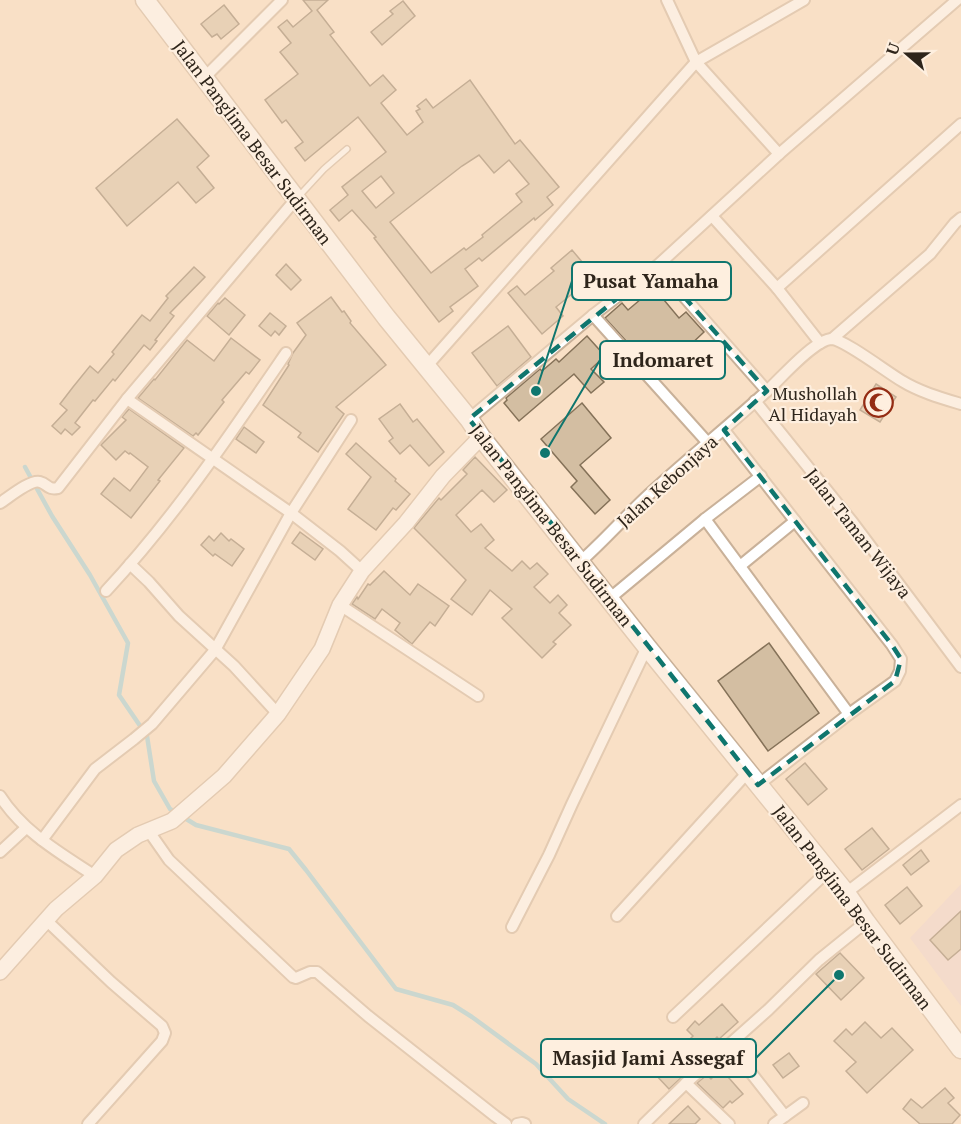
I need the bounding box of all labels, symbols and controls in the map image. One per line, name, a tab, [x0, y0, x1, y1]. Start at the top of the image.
north arrow	[877, 24, 937, 84]
street label: Jalan Panglima Besar Sudirman	[168, 35, 338, 249]
text: U	[881, 39, 905, 58]
callout: Pusat Yamaha	[572, 262, 731, 300]
text: Pusat Yamaha	[583, 267, 719, 294]
callout: Indomaret	[600, 341, 725, 379]
text: Indomaret	[612, 346, 714, 373]
place label: Mushollah Al Hidayah	[769, 381, 857, 426]
mosque icon: Mushollah Al Hidayah	[862, 387, 894, 419]
street label: Jalan Panglima Besar Sudirman	[465, 419, 639, 631]
street label: Jalan Kebonjaya	[612, 429, 722, 533]
street label: Jalan Taman Wijaya	[801, 463, 917, 603]
street label: Jalan Panglima Besar Sudirman	[768, 800, 938, 1014]
callout: Masjid Jami Assegaf	[541, 1039, 756, 1077]
text: Masjid Jami Assegaf	[552, 1044, 745, 1071]

